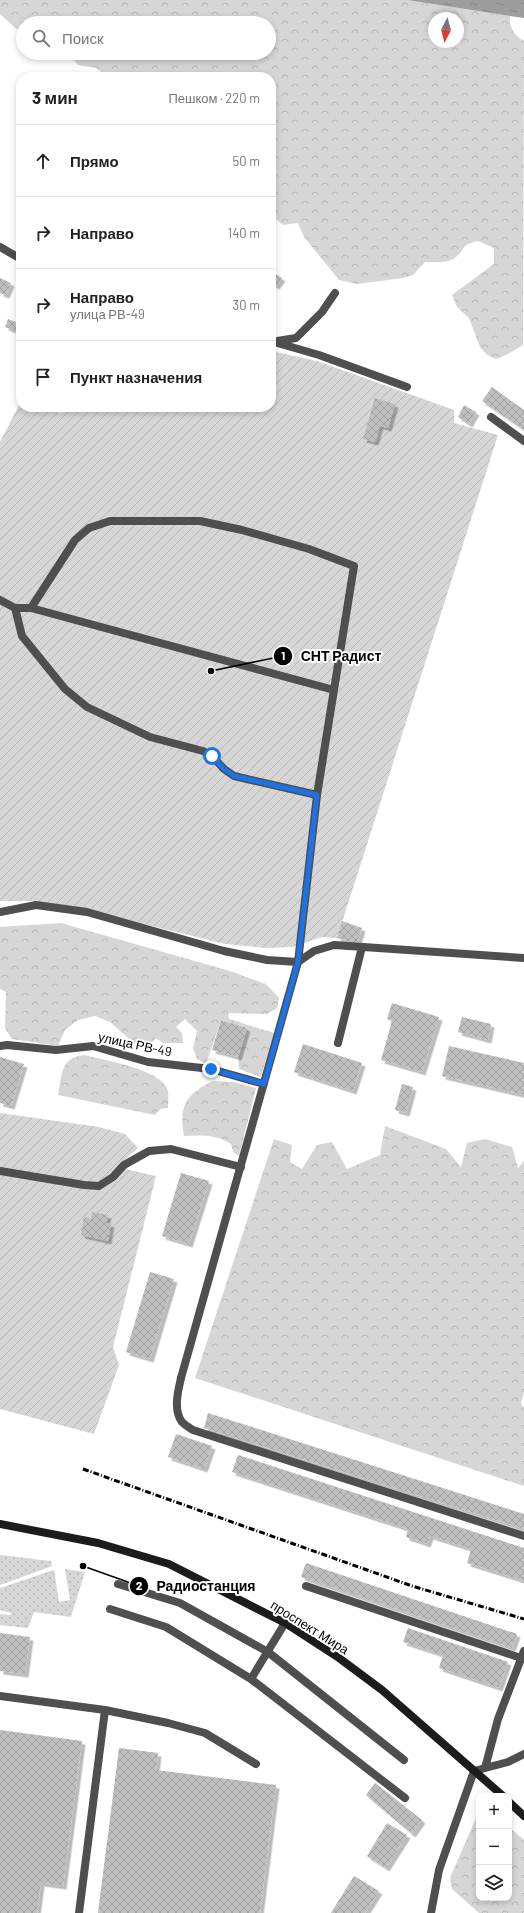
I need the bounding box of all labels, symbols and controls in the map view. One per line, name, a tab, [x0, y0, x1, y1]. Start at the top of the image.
north arrow	[428, 12, 464, 48]
search box	[16, 16, 276, 60]
icon: search	[30, 27, 52, 49]
text: Поиск	[62, 29, 104, 47]
text: 3 мин	[32, 87, 78, 107]
text: Пешком · 220 m	[168, 90, 260, 106]
icon: ahead	[32, 150, 54, 172]
text: Прямо	[70, 152, 119, 170]
text: 50 m	[233, 153, 260, 169]
icon: right	[32, 222, 54, 244]
text: Направо	[70, 224, 134, 242]
text: 140 m	[228, 225, 260, 241]
text: Направо	[70, 288, 134, 306]
icon: right	[32, 294, 54, 316]
text: 30 m	[233, 297, 260, 313]
text: улица РВ-49	[70, 306, 145, 322]
icon: arrive	[32, 366, 54, 388]
text: Пункт назначения	[70, 368, 202, 386]
callout: СНТ Радист	[273, 643, 390, 669]
text: СНТ Радист	[301, 647, 381, 664]
text: 1	[281, 648, 285, 662]
route start	[203, 747, 221, 765]
street label: улица РВ-49	[97, 1028, 173, 1060]
route end	[202, 1060, 220, 1078]
callout: Радиостанция	[129, 1573, 264, 1599]
text: Радиостанция	[156, 1577, 256, 1594]
text: 2	[136, 1578, 143, 1592]
street label: проспект Мира	[268, 1597, 353, 1658]
map controls	[476, 1793, 512, 1901]
button: +	[476, 1793, 512, 1829]
button: −	[476, 1829, 512, 1865]
button: layers	[476, 1865, 512, 1901]

